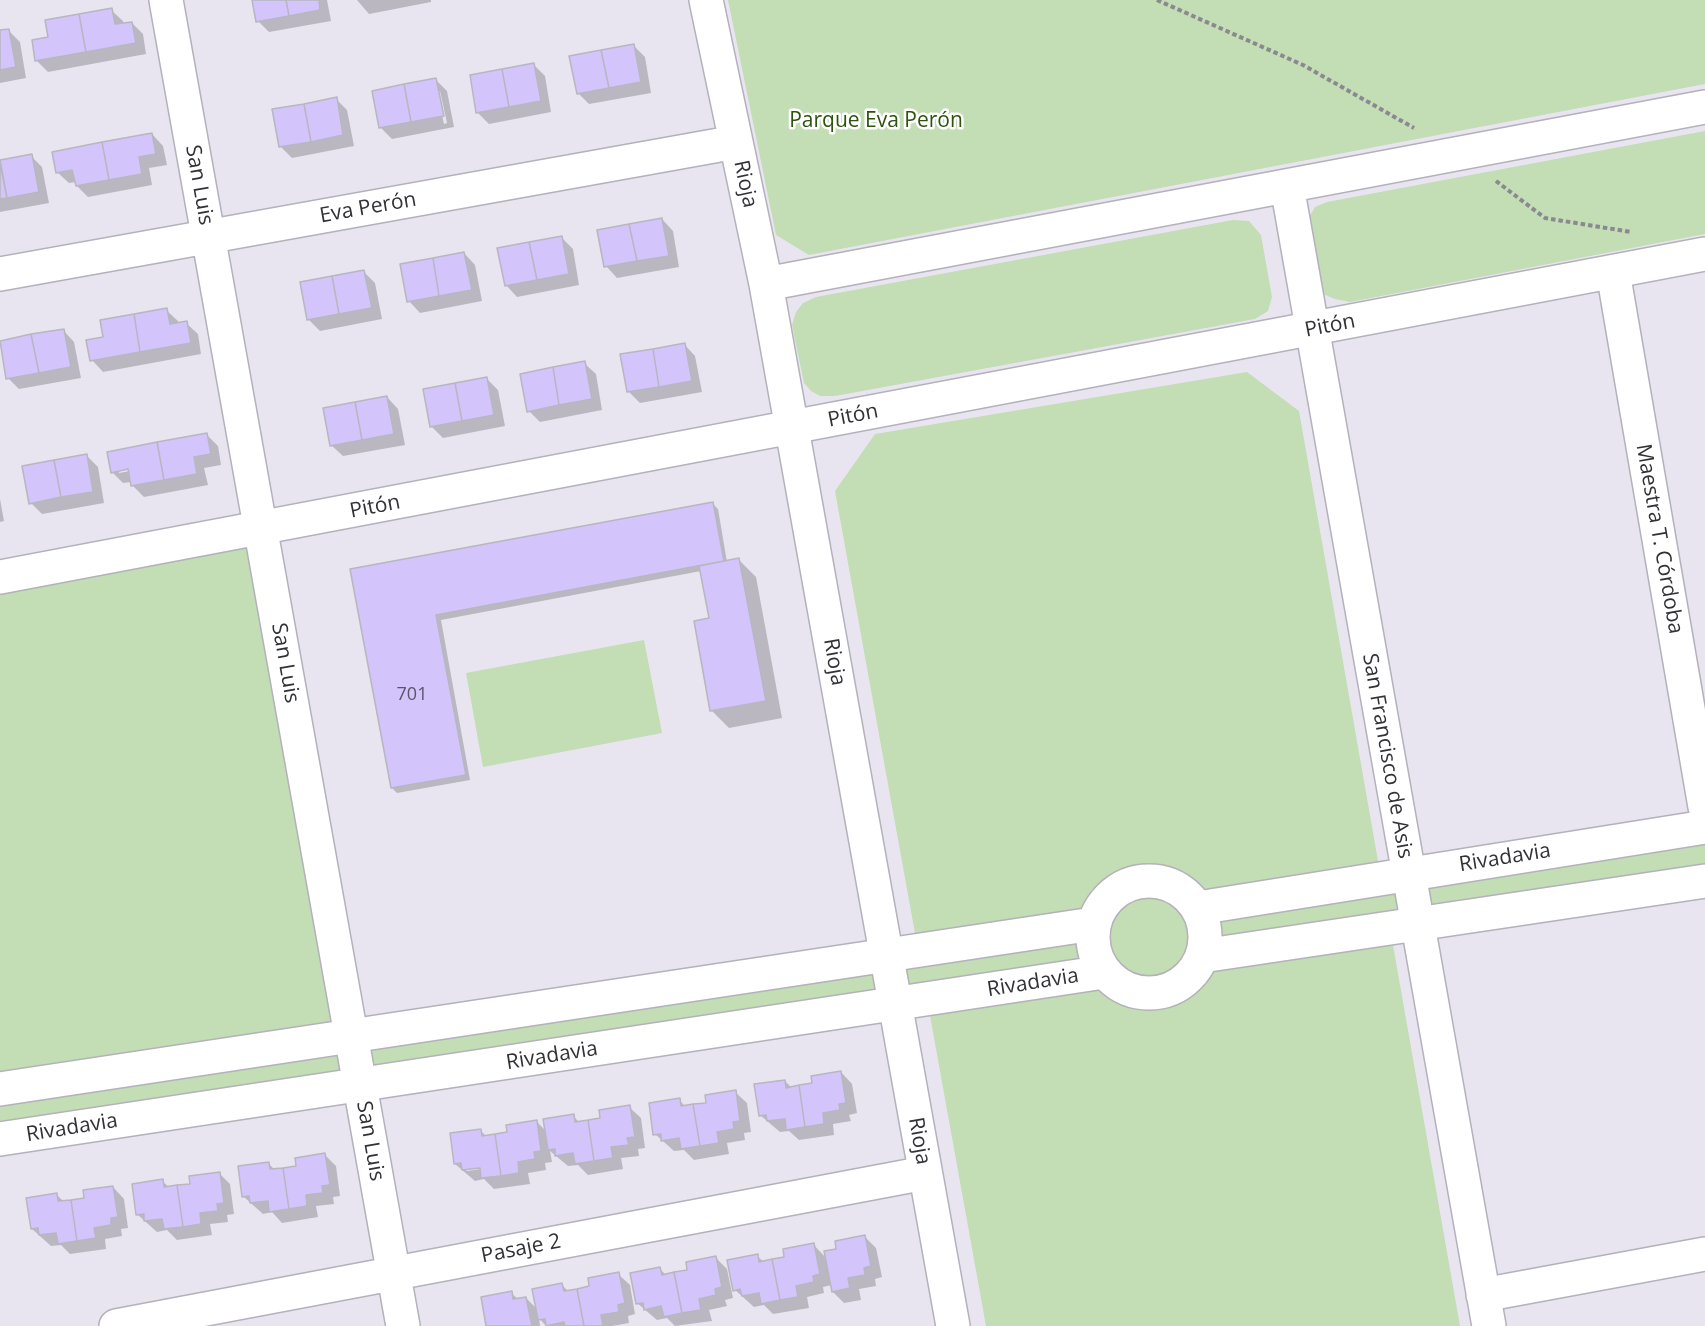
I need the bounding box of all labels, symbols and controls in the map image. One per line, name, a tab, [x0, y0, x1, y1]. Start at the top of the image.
park label: Parque Eva Perón	[789, 108, 963, 134]
street label: San Luis	[180, 143, 218, 227]
street label: Rioja	[728, 158, 762, 210]
street label: Eva Perón	[318, 187, 418, 229]
street label: Pitón	[1303, 309, 1357, 343]
street label: Pitón	[826, 399, 880, 433]
street label: Maestra T. Córdoba	[1630, 442, 1688, 636]
street label: Pitón	[348, 490, 402, 524]
street label: San Luis	[266, 621, 304, 705]
street label: Rioja	[817, 636, 851, 688]
street label: San Francisco de Asis	[1357, 652, 1417, 860]
house number: 701	[397, 684, 427, 706]
street label: Rivadavia	[1457, 838, 1553, 878]
street label: Rivadavia	[985, 963, 1081, 1003]
street label: Rivadavia	[504, 1036, 600, 1076]
street label: San Luis	[351, 1099, 389, 1183]
street label: Rivadavia	[24, 1108, 120, 1148]
street label: Rioja	[902, 1115, 936, 1167]
street label: Pasaje 2	[479, 1229, 563, 1269]

